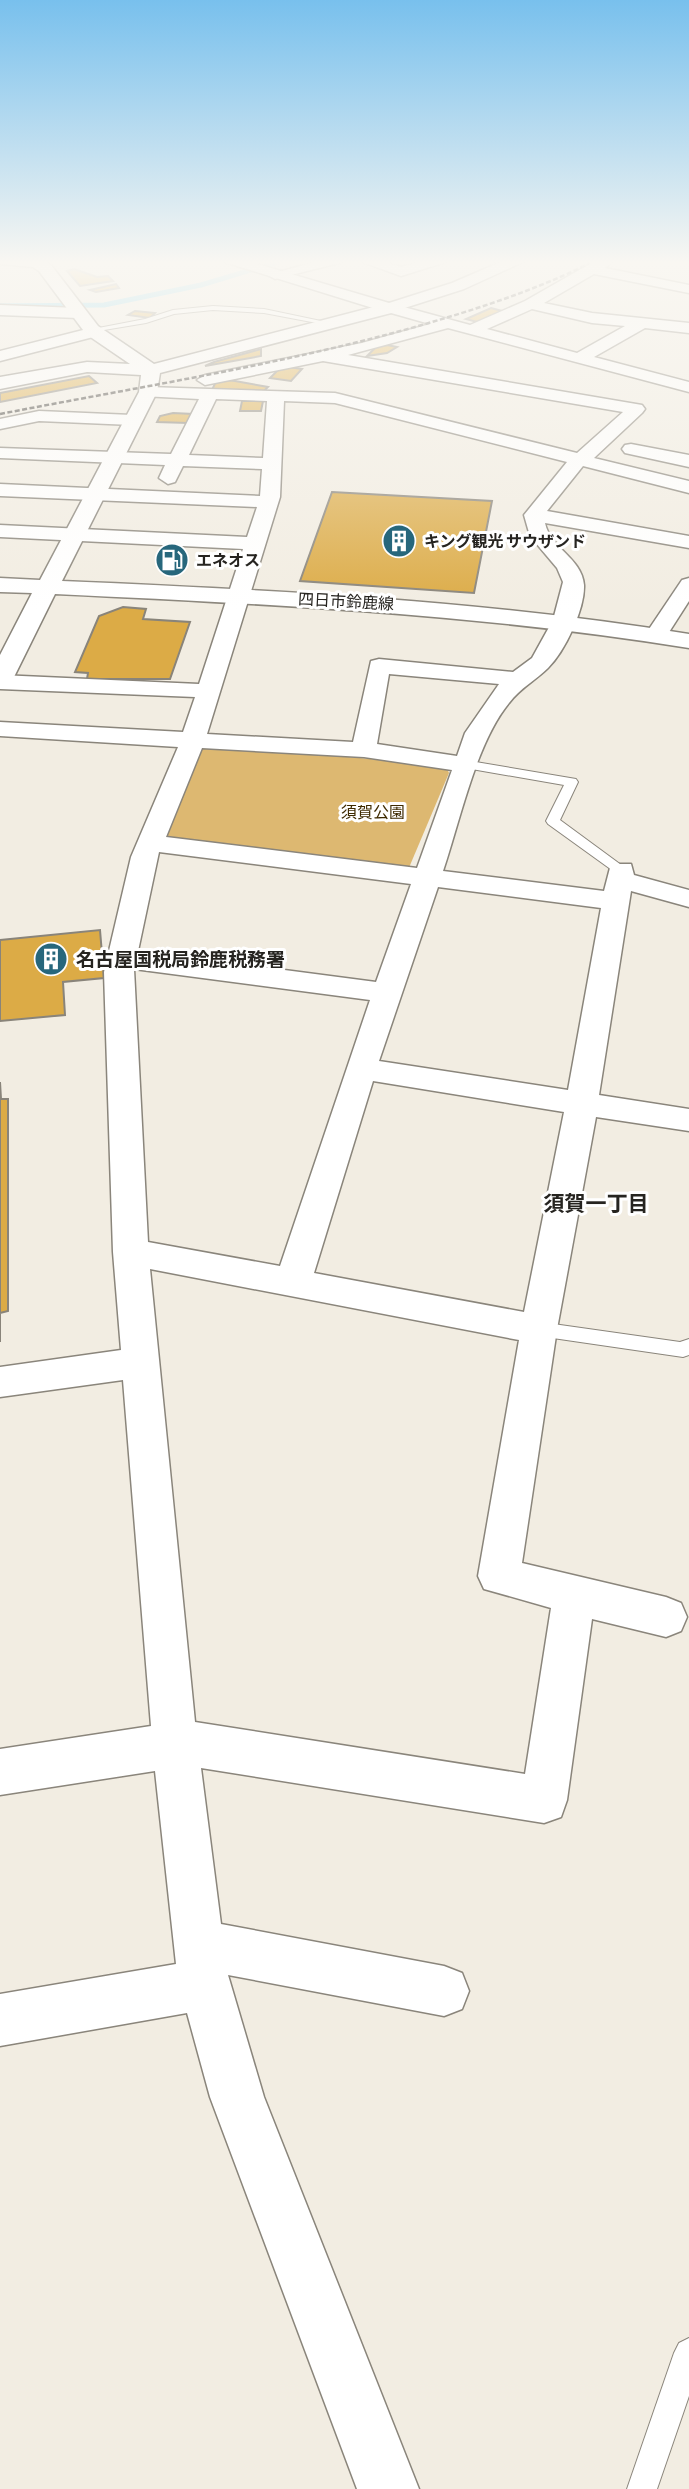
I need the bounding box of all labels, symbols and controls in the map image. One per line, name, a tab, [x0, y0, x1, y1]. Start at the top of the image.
building icon: キング観光 サウザンド	[380, 522, 418, 560]
place label: キング観光 サウザンド	[424, 532, 586, 550]
fuel station icon: エネオス	[153, 541, 191, 579]
place label: エネオス	[196, 553, 260, 569]
street label: 四日市鈴鹿線	[298, 590, 394, 613]
park label: 須賀公園	[341, 804, 405, 821]
building icon: 名古屋国税局鈴鹿税務署	[32, 940, 70, 978]
place label: 名古屋国税局鈴鹿税務署	[76, 949, 285, 970]
district label: 須賀一丁目	[544, 1193, 649, 1215]

